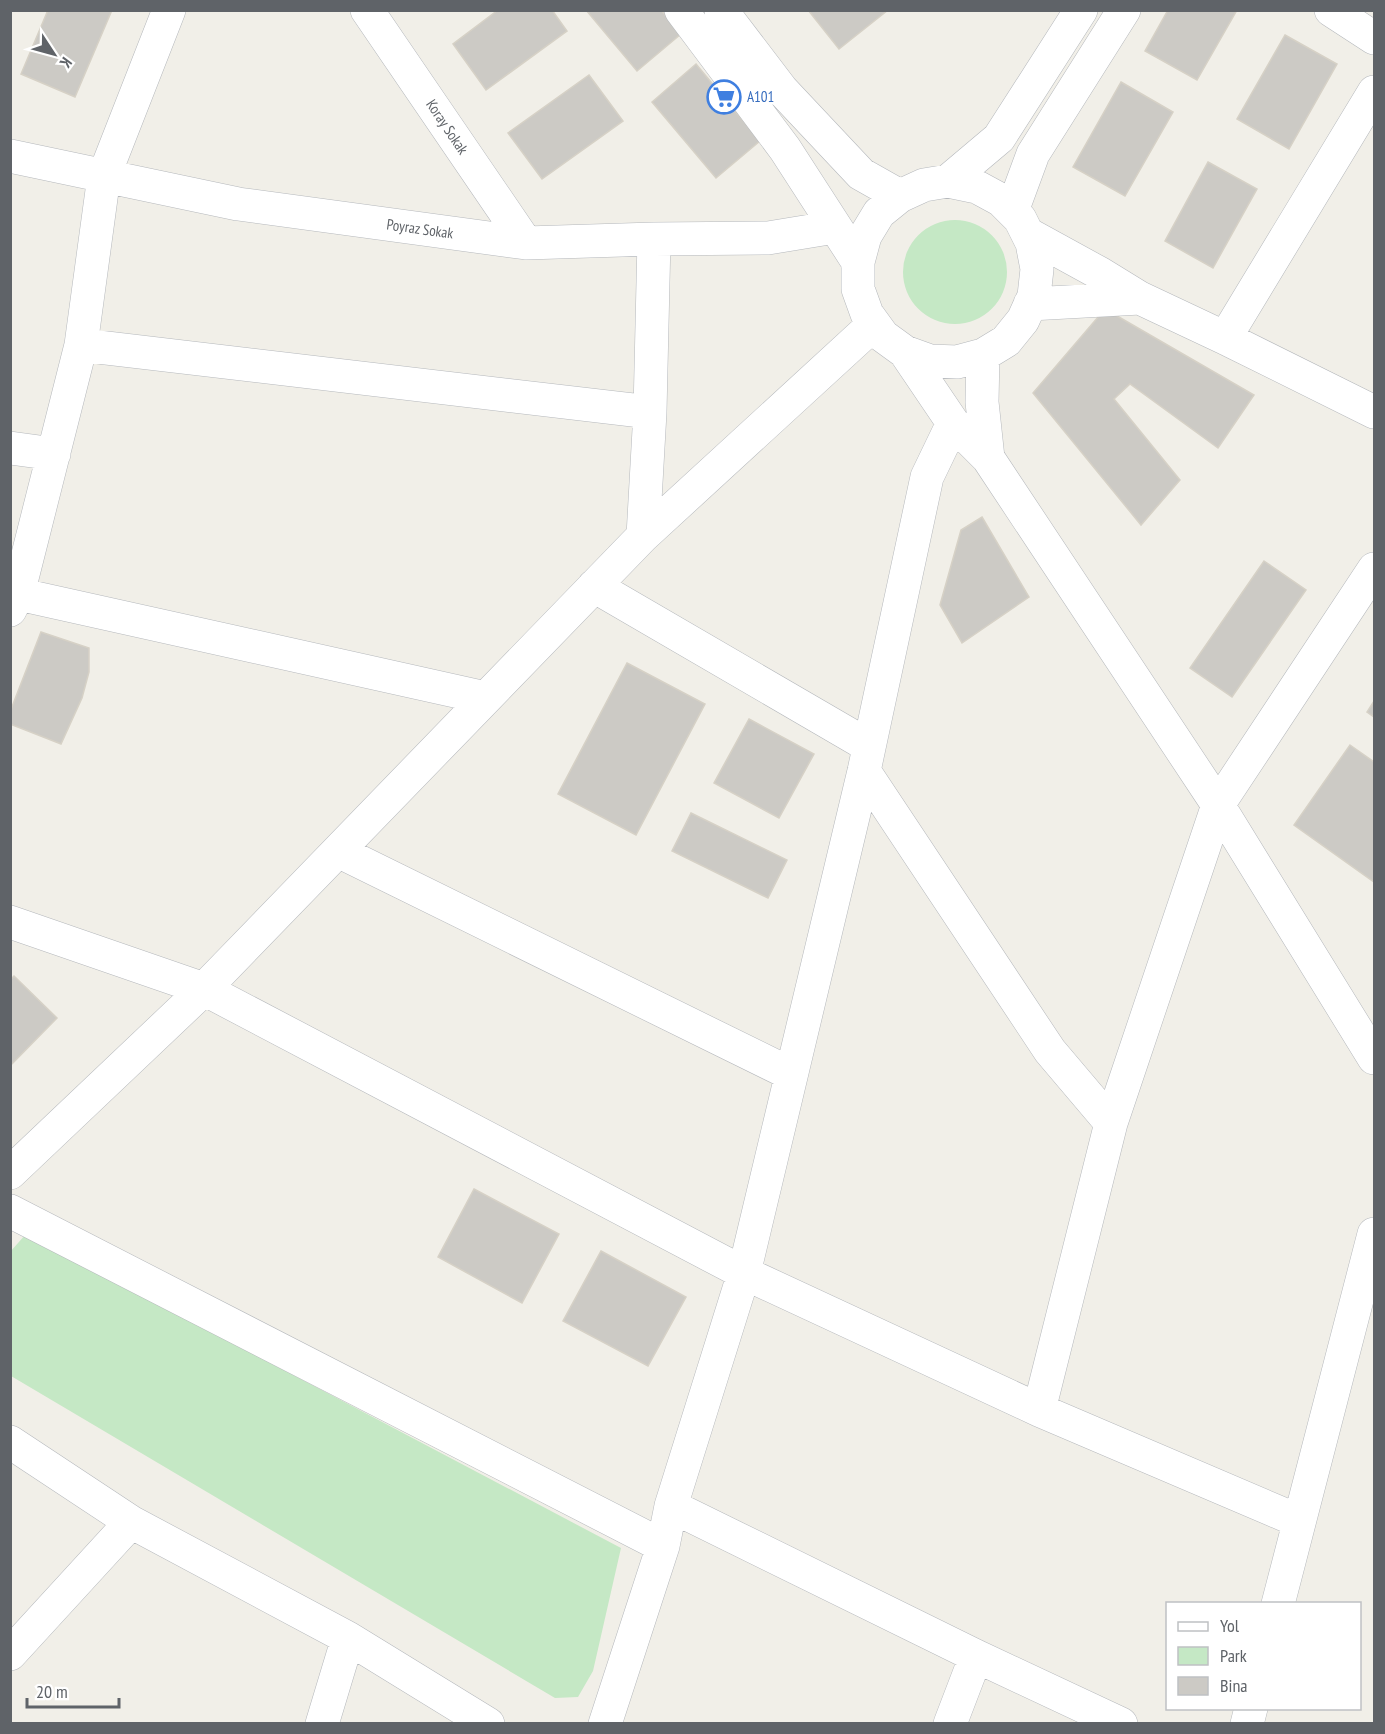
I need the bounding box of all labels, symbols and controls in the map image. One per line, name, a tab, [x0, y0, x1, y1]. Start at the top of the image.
north arrow	[24, 24, 84, 84]
text: K	[55, 54, 77, 73]
supermarket icon: A101	[706, 79, 742, 115]
place label: A101	[747, 87, 774, 106]
street label: Koray Sokak	[422, 96, 473, 158]
street label: Poyraz Sokak	[385, 214, 455, 243]
legend	[1166, 1602, 1361, 1710]
text: Yol	[1220, 1614, 1240, 1637]
text: Park	[1220, 1644, 1247, 1667]
scale bar	[27, 1671, 118, 1709]
text: Bina	[1220, 1674, 1248, 1697]
text: 20 m	[36, 1680, 68, 1703]

